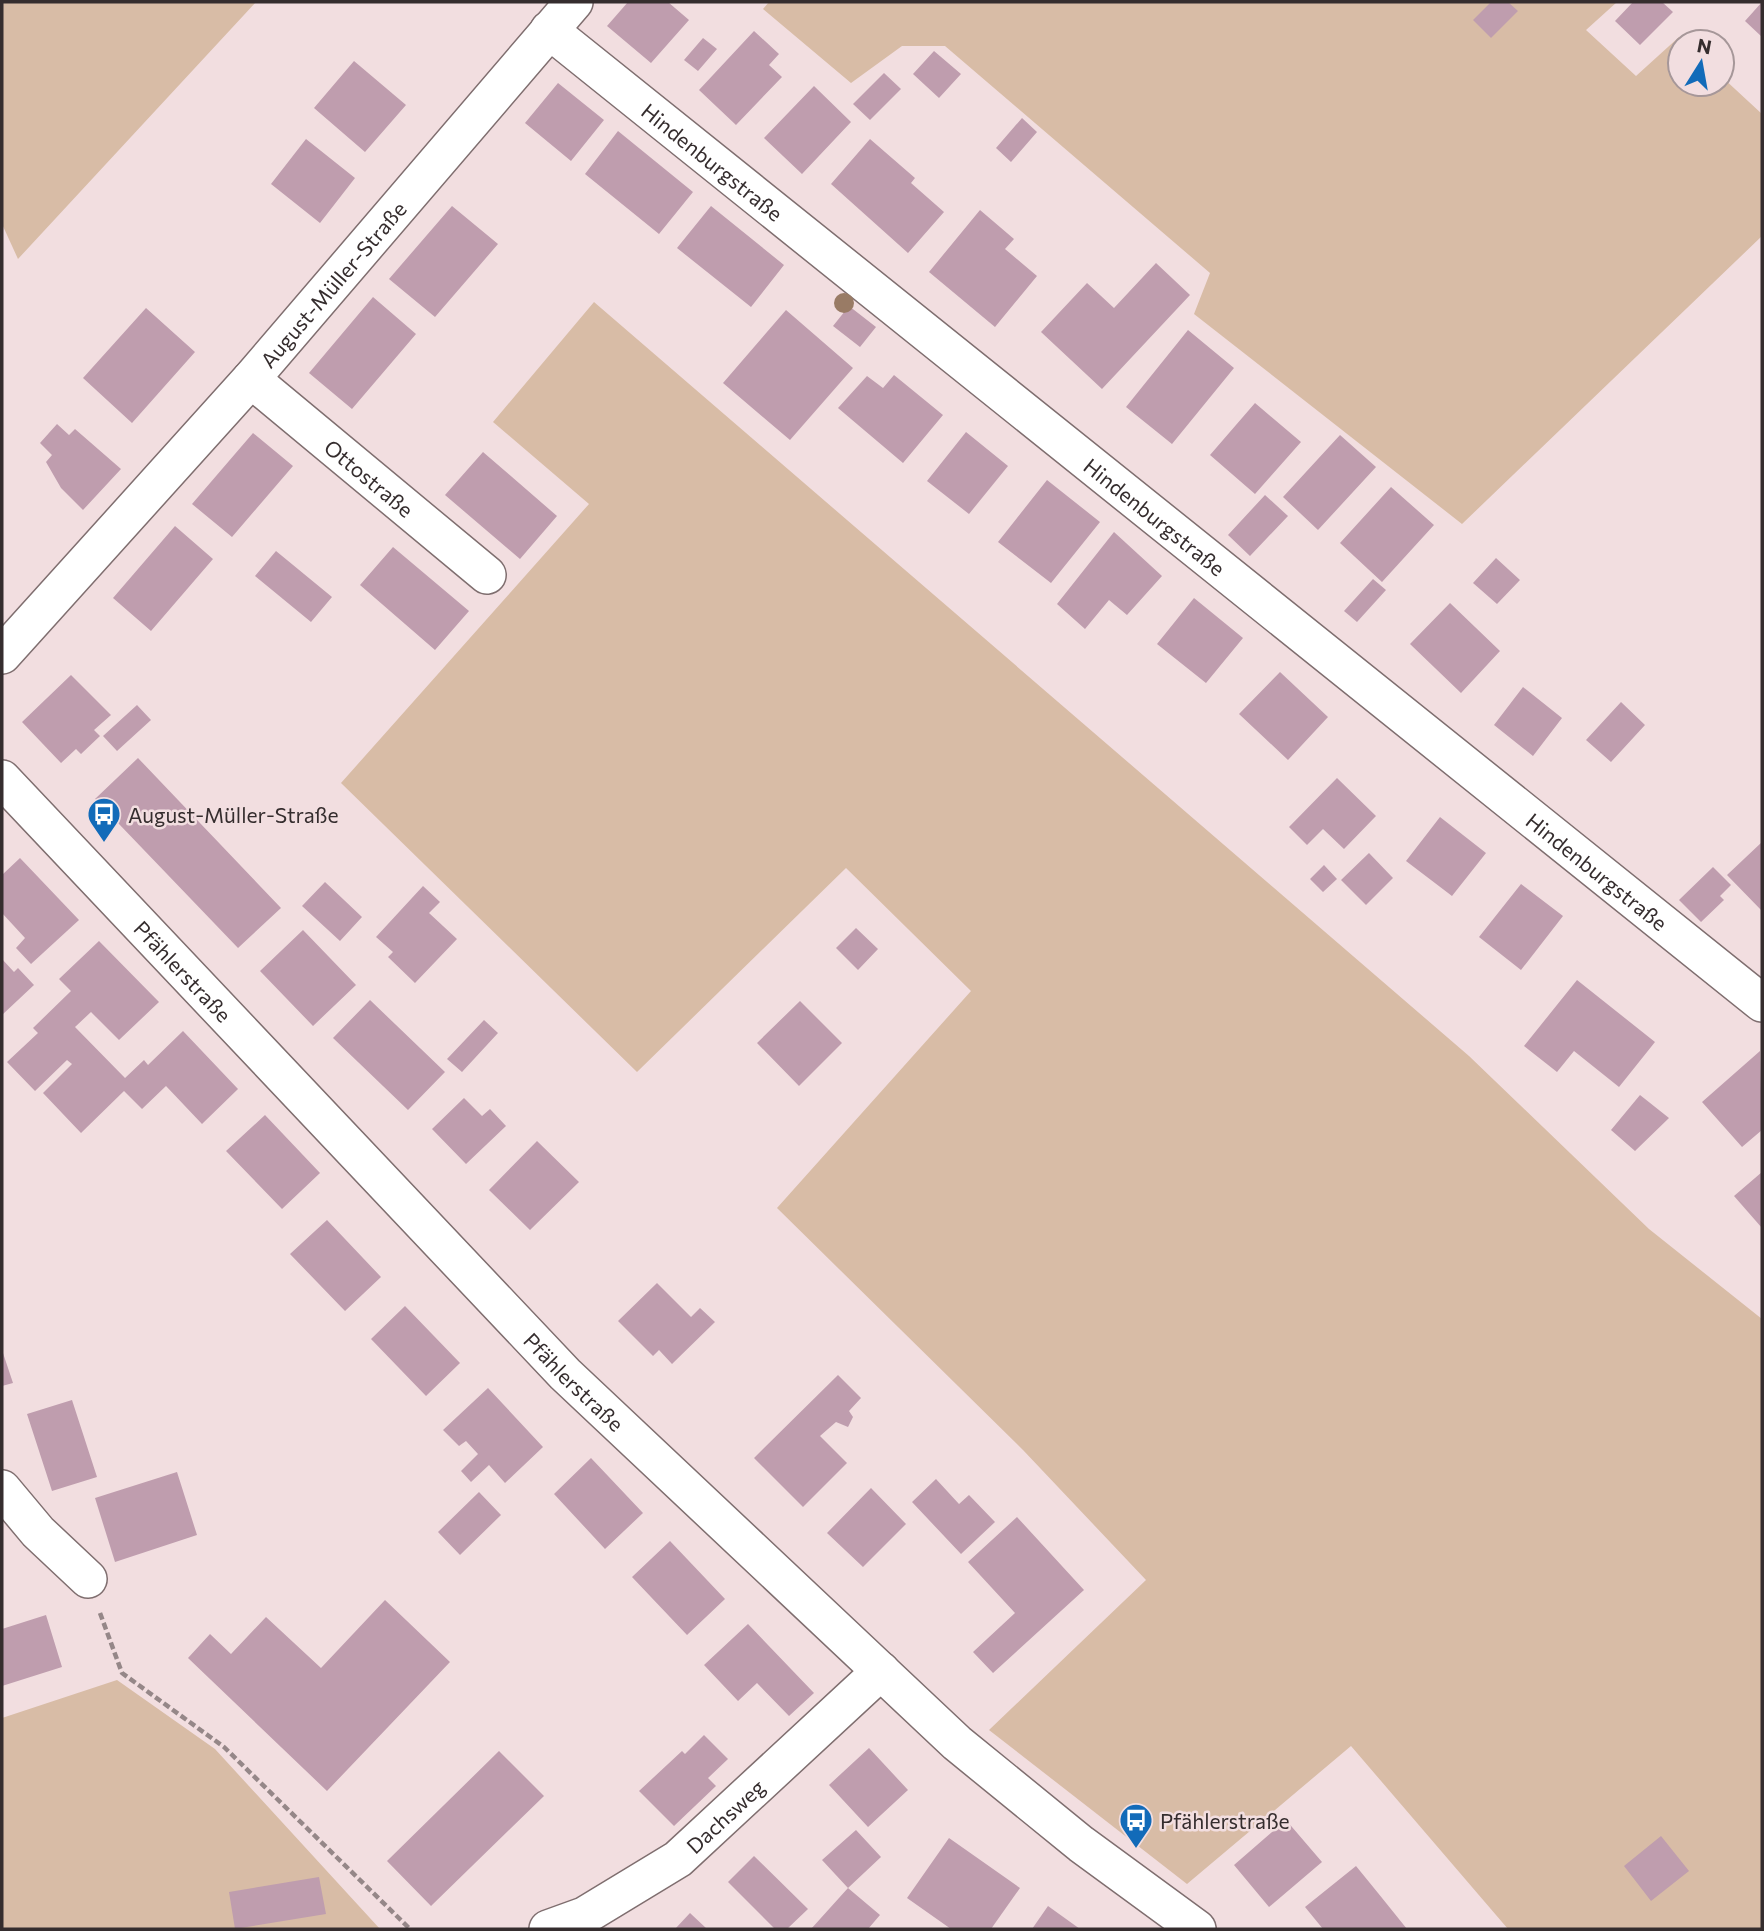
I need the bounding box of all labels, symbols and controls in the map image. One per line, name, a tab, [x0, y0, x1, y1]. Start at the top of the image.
north arrow	[1666, 28, 1736, 98]
text: N	[1695, 33, 1714, 58]
street label: Hindenburgstraße	[637, 97, 788, 225]
street label: August-Müller-Straße	[254, 196, 411, 372]
street label: Ottostraße	[320, 433, 419, 521]
street label: Hindenburgstraße	[1080, 452, 1231, 580]
bus stop icon: August-Müller-Straße	[85, 795, 123, 844]
place label: August-Müller-Straße	[128, 802, 339, 827]
street label: Hindenburgstraße	[1522, 807, 1673, 935]
street label: Pfählerstraße	[130, 915, 237, 1026]
street label: Pfählerstraße	[519, 1327, 629, 1436]
street label: Dachsweg	[681, 1773, 769, 1858]
bus stop icon: Pfählerstraße	[1117, 1801, 1155, 1850]
place label: Pfählerstraße	[1160, 1808, 1290, 1833]

